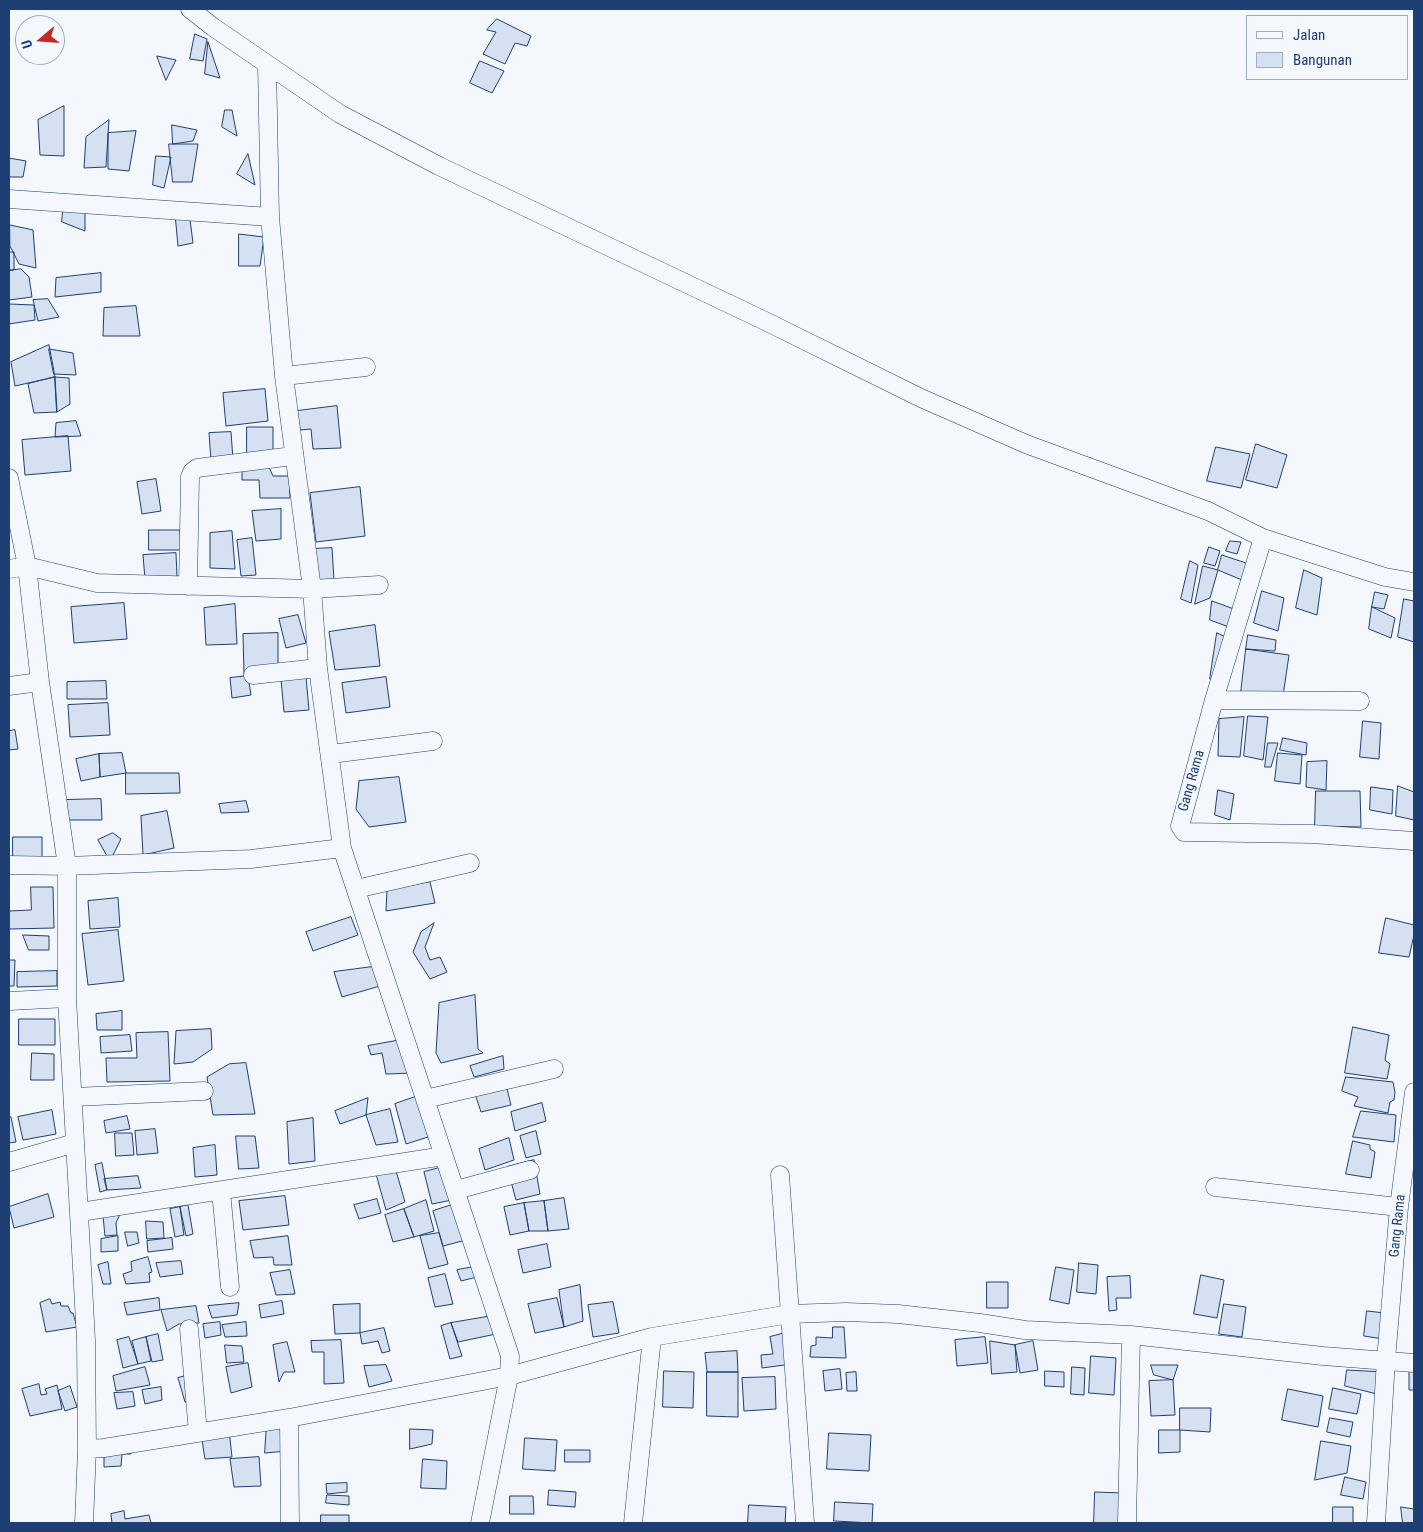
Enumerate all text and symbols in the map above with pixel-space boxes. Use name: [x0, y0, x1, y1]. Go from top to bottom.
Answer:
north arrow: [15, 15, 65, 65]
legend: [1246, 15, 1408, 80]
text: Jalan: [1293, 26, 1325, 44]
text: U: [18, 38, 36, 51]
text: Bangunan: [1293, 51, 1352, 69]
street label: Gang Rama: [1175, 748, 1209, 814]
street label: Gang Rama: [1386, 1194, 1410, 1258]

